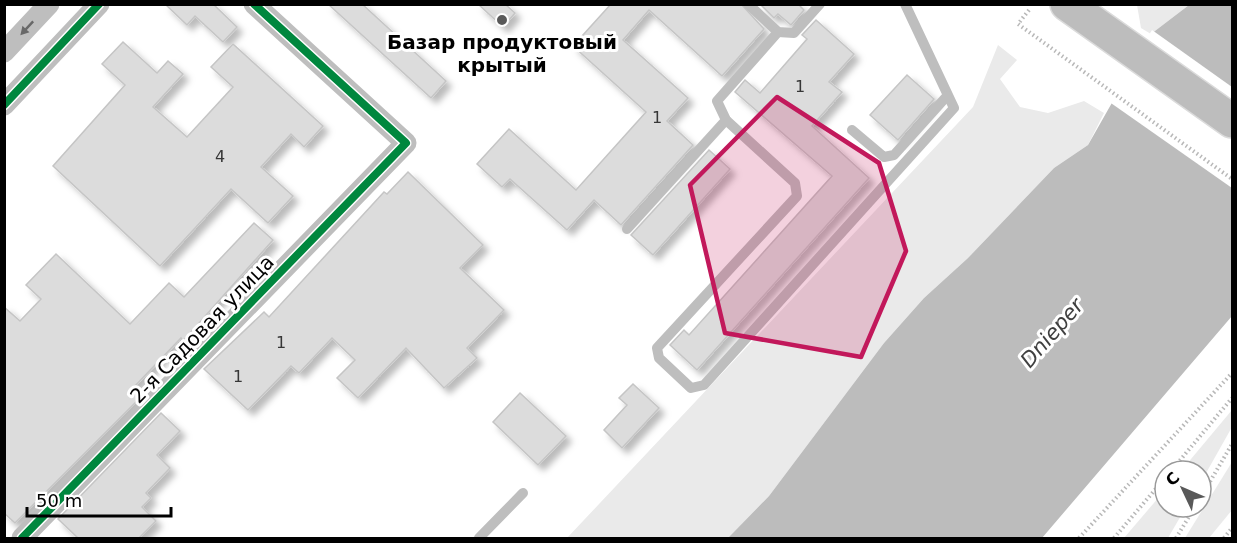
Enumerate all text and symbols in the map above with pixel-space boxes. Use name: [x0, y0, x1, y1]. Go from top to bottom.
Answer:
marker: Базар продуктовый крытый: [495, 13, 509, 27]
one-way arrow: [20, 21, 34, 36]
place label: Базар продуктовый крытый: [387, 30, 617, 77]
house number: 1: [795, 77, 805, 96]
house number: 1: [652, 108, 662, 127]
house number: 4: [215, 147, 225, 166]
street label: 2-я Садовая улица: [125, 250, 279, 408]
water label: Dnieper: [1016, 293, 1089, 372]
house number: 1: [276, 333, 286, 352]
house number: 1: [233, 367, 243, 386]
north arrow: [1153, 459, 1213, 519]
text: С: [1162, 468, 1183, 490]
scale bar: [27, 480, 171, 518]
text: 50 m: [36, 490, 82, 511]

